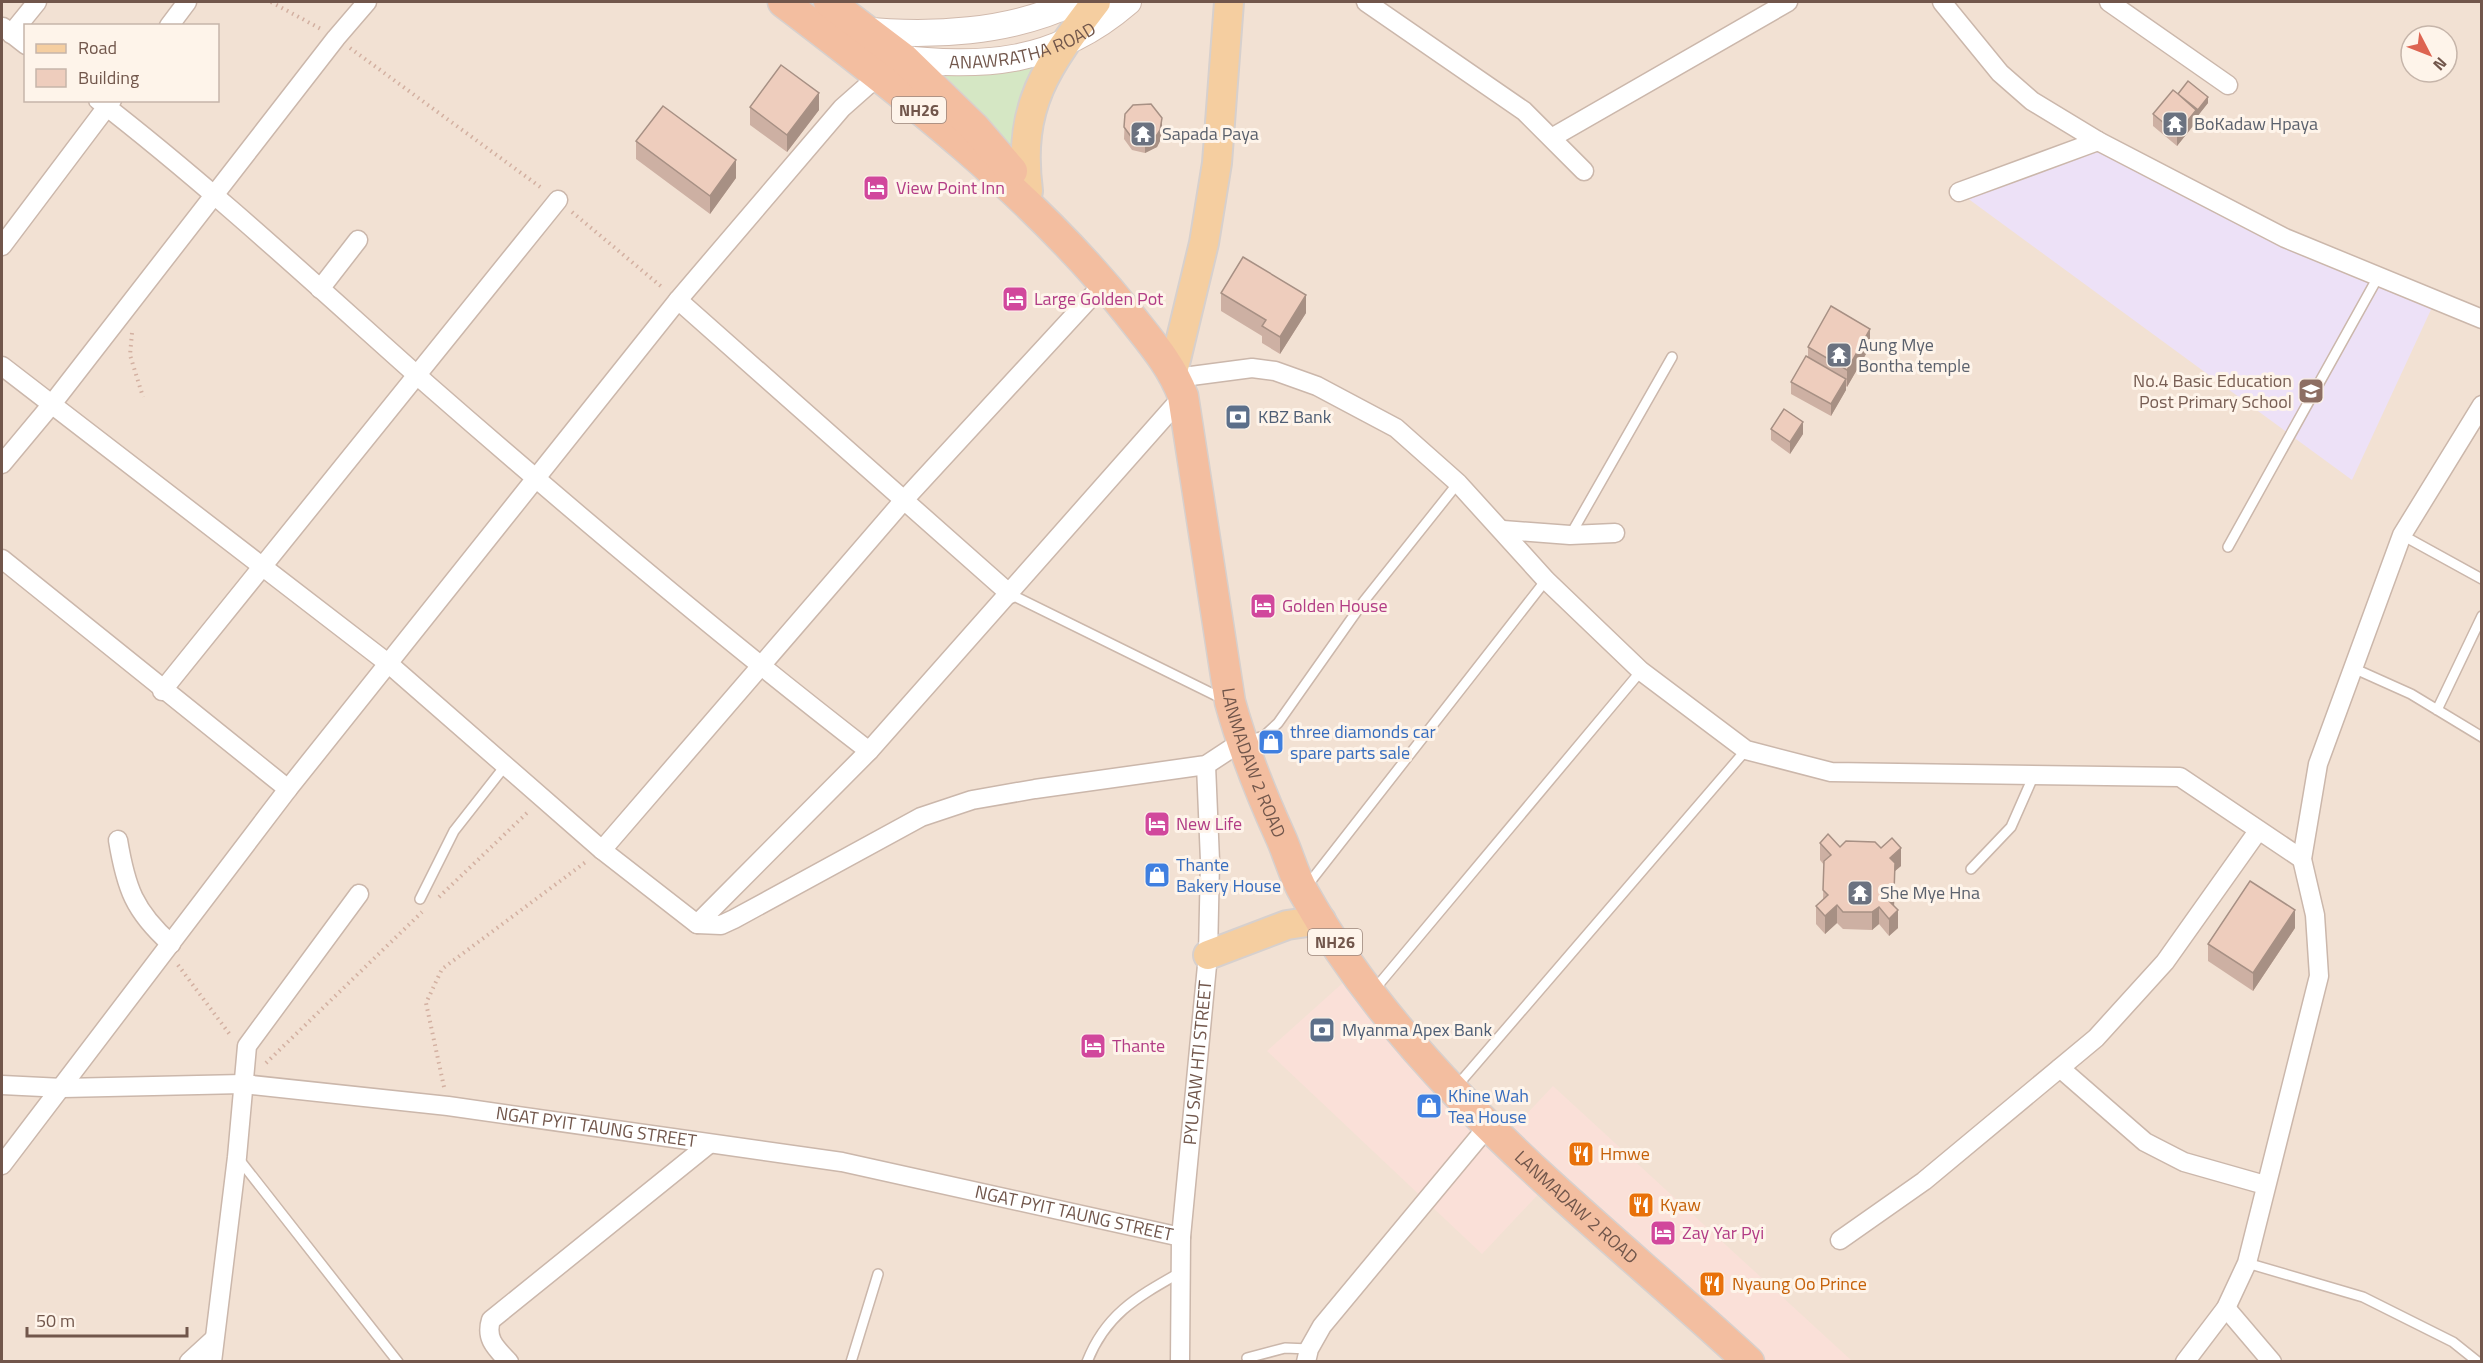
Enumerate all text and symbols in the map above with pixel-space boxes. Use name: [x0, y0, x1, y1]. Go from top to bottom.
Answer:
street label: ANAWRATHA ROAD: [949, 15, 1101, 75]
legend: [24, 24, 219, 102]
north arrow: [2399, 24, 2459, 84]
text: Road: [78, 34, 117, 61]
text: N: [2428, 52, 2453, 76]
text: Building: [78, 64, 139, 91]
road number: NH26: [892, 97, 946, 123]
temple icon: BoKadaw Hpaya: [2160, 109, 2190, 139]
place label: BoKadaw Hpaya: [2194, 110, 2318, 137]
temple icon: Sapada Paya: [1128, 119, 1158, 149]
place label: Sapada Paya: [1162, 120, 1259, 147]
hotel icon: View Point Inn: [861, 173, 891, 203]
place label: View Point Inn: [896, 174, 1005, 201]
hotel icon: Large Golden Pot: [1000, 284, 1030, 314]
place label: Large Golden Pot: [1034, 285, 1164, 312]
place label: Aung Mye Bontha temple: [1858, 331, 1970, 379]
temple icon: Aung Mye Bontha temple: [1824, 340, 1854, 370]
place label: No.4 Basic Education Post Primary School: [2133, 367, 2292, 415]
school or university icon: No.4 Basic Education Post Primary School: [2296, 376, 2326, 406]
bank icon: KBZ Bank: [1223, 402, 1253, 432]
place label: KBZ Bank: [1258, 403, 1332, 430]
hotel icon: Golden House: [1248, 591, 1278, 621]
place label: Golden House: [1282, 592, 1388, 619]
street label: LANMADAW 2 ROAD: [1215, 686, 1293, 842]
place label: three diamonds car spare parts sale: [1290, 718, 1436, 766]
shop icon: three diamonds car spare parts sale: [1256, 727, 1286, 757]
hotel icon: New Life: [1142, 809, 1172, 839]
place label: New Life: [1176, 810, 1242, 837]
place label: Thante Bakery House: [1176, 851, 1281, 899]
shop icon: Thante Bakery House: [1142, 860, 1172, 890]
temple icon: She Mye Hna: [1845, 878, 1875, 908]
place label: She Mye Hna: [1880, 879, 1980, 906]
road number: NH26: [1308, 929, 1362, 955]
street label: PYU SAW HTI STREET: [1176, 979, 1219, 1146]
bank icon: Myanma Apex Bank: [1307, 1015, 1337, 1045]
place label: Myanma Apex Bank: [1342, 1016, 1492, 1043]
hotel icon: Thante: [1078, 1031, 1108, 1061]
place label: Thante: [1112, 1032, 1165, 1059]
place label: Khine Wah Tea House: [1448, 1082, 1529, 1130]
shop icon: Khine Wah Tea House: [1414, 1091, 1444, 1121]
street label: NGAT PYIT TAUNG STREET: [494, 1099, 699, 1154]
restaurant icon: Hmwe: [1566, 1139, 1596, 1169]
place label: Hmwe: [1600, 1140, 1650, 1167]
street label: LANMADAW 2 ROAD: [1509, 1144, 1644, 1270]
street label: NGAT PYIT TAUNG STREET: [973, 1178, 1176, 1248]
restaurant icon: Kyaw: [1626, 1190, 1656, 1220]
place label: Kyaw: [1660, 1191, 1701, 1218]
hotel icon: Zay Yar Pyi: [1648, 1218, 1678, 1248]
place label: Zay Yar Pyi: [1682, 1219, 1764, 1246]
restaurant icon: Nyaung Oo Prince: [1697, 1269, 1727, 1299]
place label: Nyaung Oo Prince: [1732, 1270, 1867, 1297]
scale bar: [27, 1300, 188, 1338]
text: 50 m: [36, 1307, 75, 1334]

